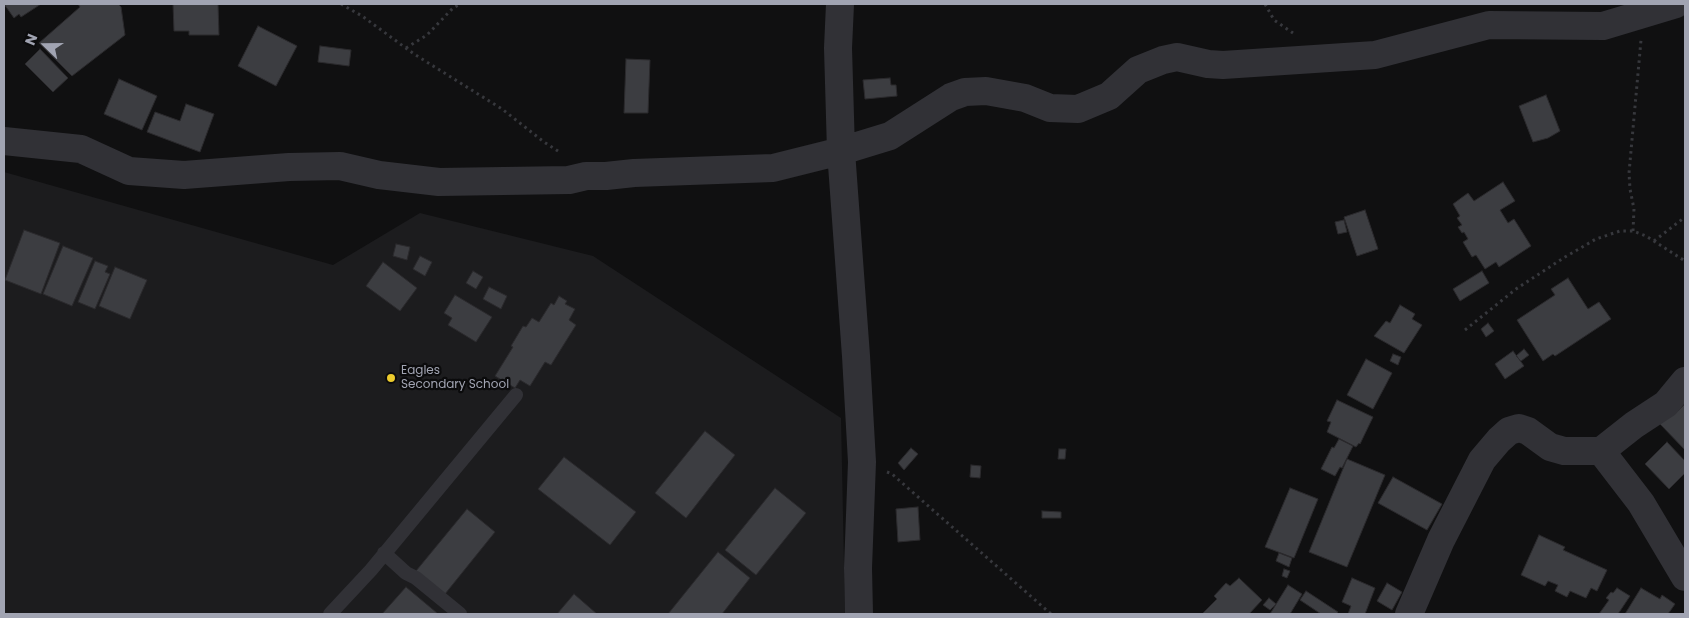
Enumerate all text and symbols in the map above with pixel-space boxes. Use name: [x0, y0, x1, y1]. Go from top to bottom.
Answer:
north arrow: [20, 20, 70, 70]
text: N: [20, 31, 42, 48]
place label: Eagles Secondary School: [401, 364, 509, 392]
marker: Eagles Secondary School: [385, 372, 397, 384]

